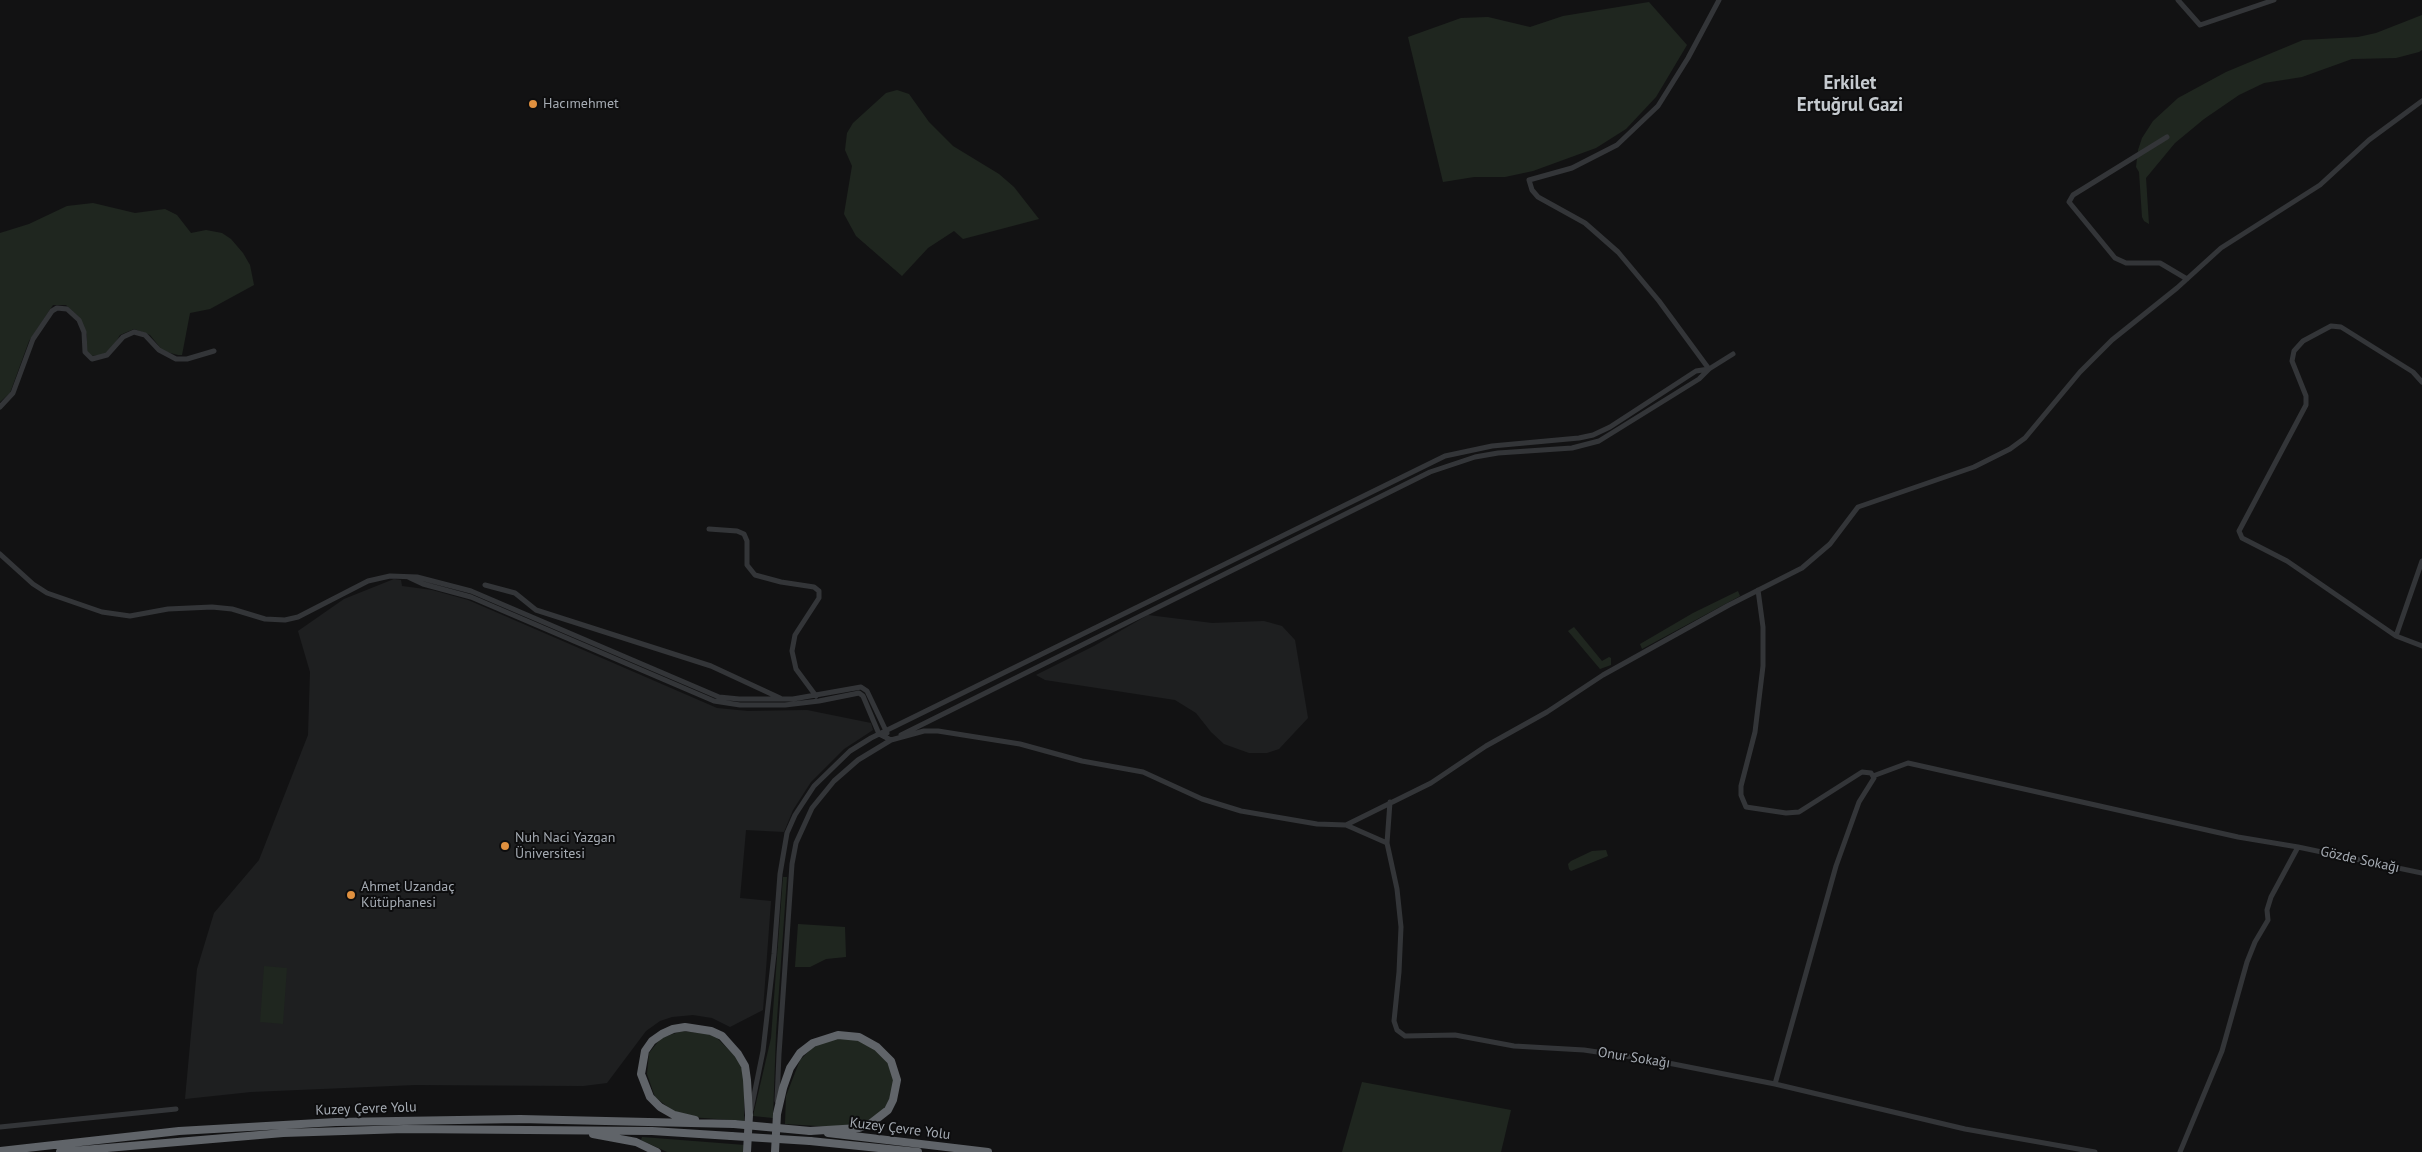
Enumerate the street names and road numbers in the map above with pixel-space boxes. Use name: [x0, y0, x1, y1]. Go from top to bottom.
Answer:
street label: Gözde Sokağı: [2319, 843, 2401, 877]
street label: Onur Sokağı: [1597, 1044, 1671, 1072]
street label: Kuzey Çevre Yolu: [315, 1099, 417, 1119]
street label: Kuzey Çevre Yolu: [849, 1114, 951, 1144]

